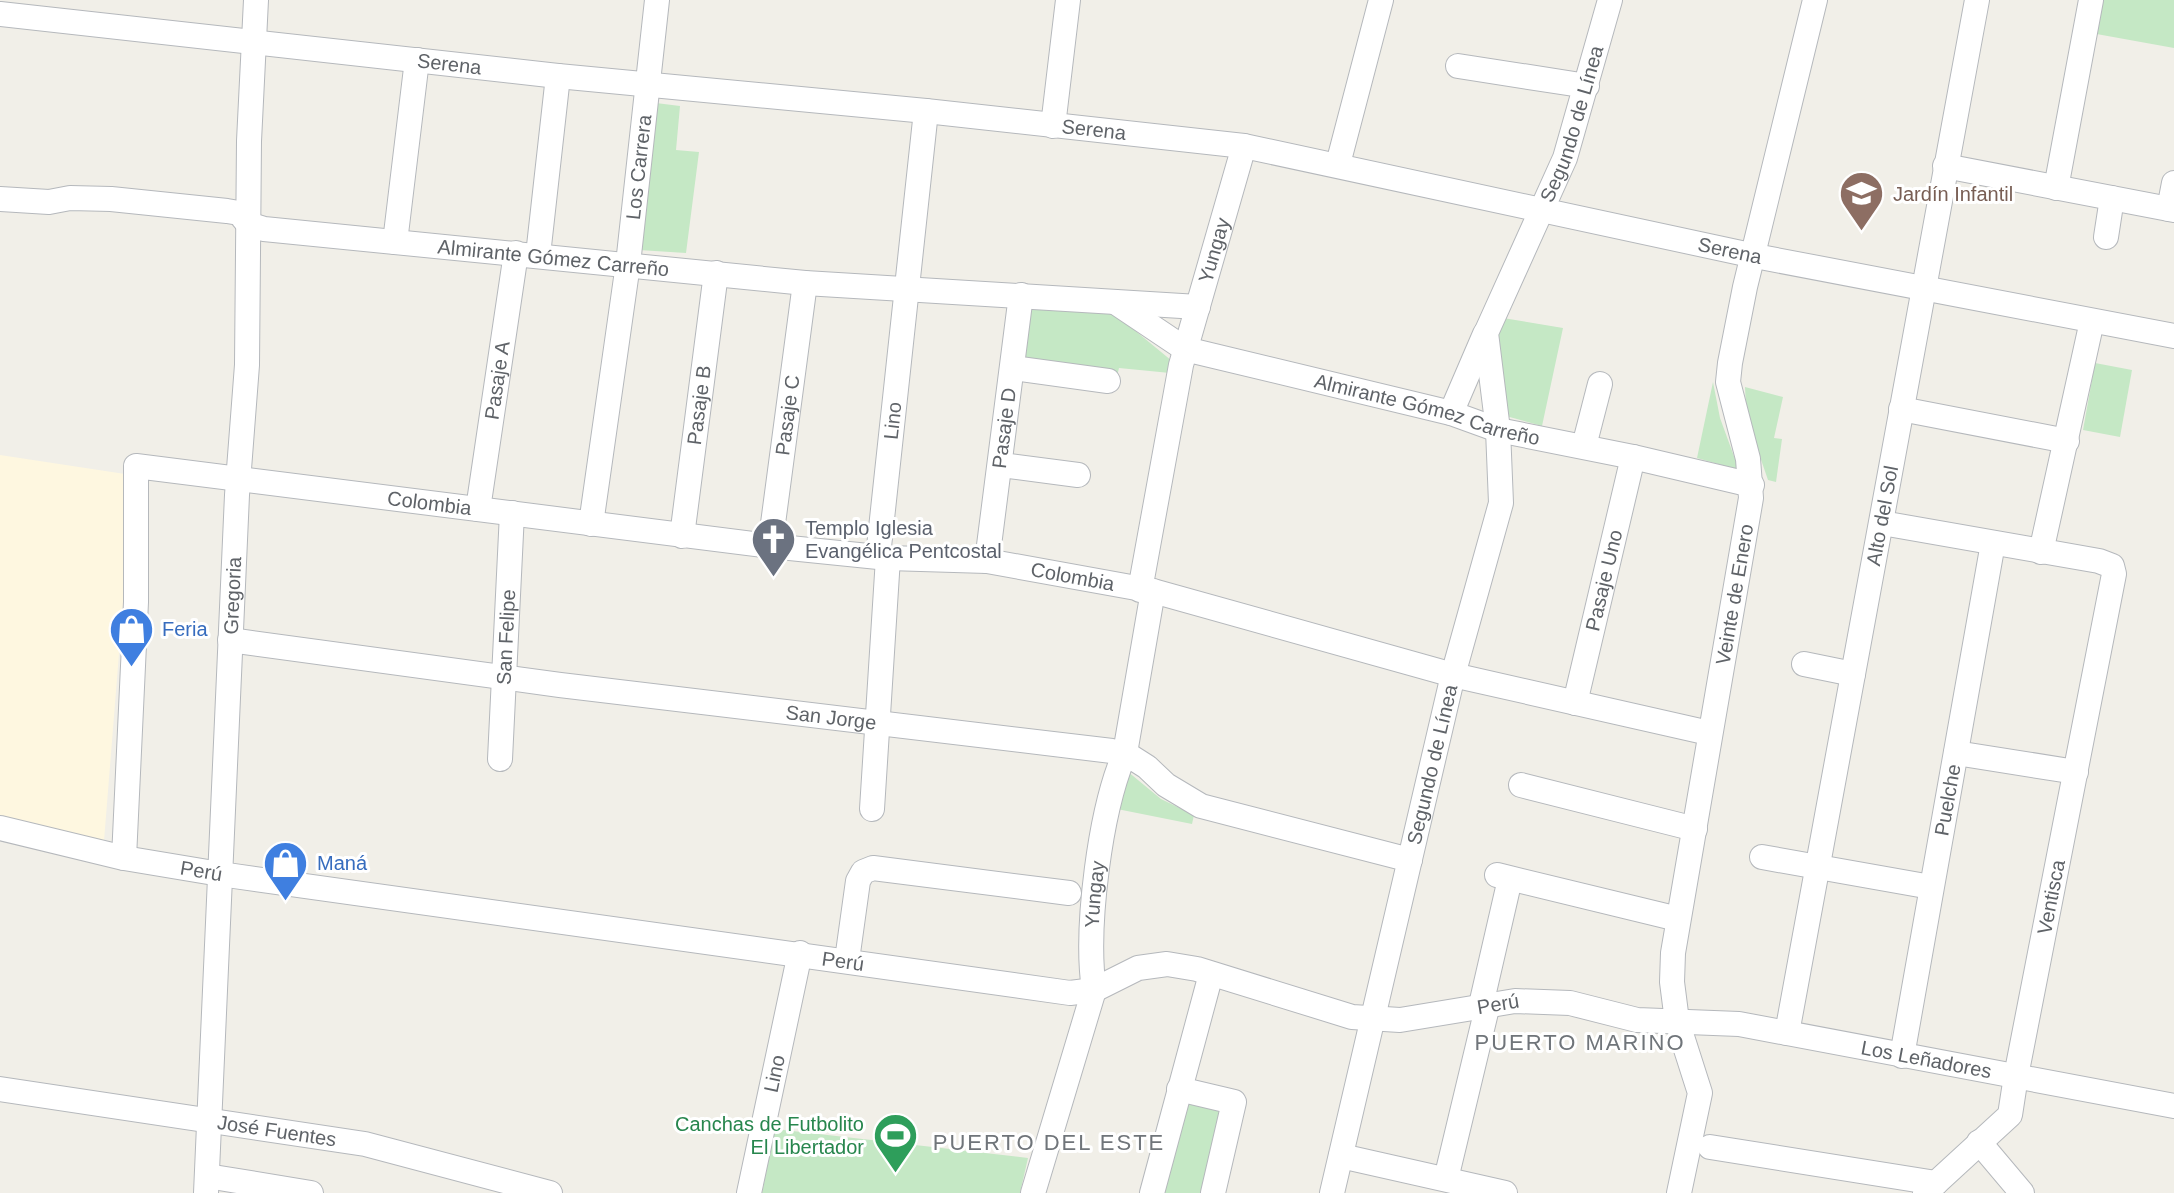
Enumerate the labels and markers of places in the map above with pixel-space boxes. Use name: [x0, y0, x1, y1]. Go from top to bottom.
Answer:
school or university icon: Jardín Infantil: [1838, 170, 1886, 233]
place label: Jardín Infantil: [1893, 183, 2013, 205]
church icon: Templo Iglesia Evangélica Pentcostal: [750, 516, 798, 579]
place label: Templo Iglesia Evangélica Pentcostal: [805, 517, 1002, 562]
shop icon: Feria: [107, 605, 155, 668]
place label: Feria: [162, 618, 208, 640]
shop icon: Maná: [262, 839, 310, 902]
place label: Maná: [317, 852, 368, 874]
sports icon: Canchas de Futbolito El Libertador: [871, 1112, 919, 1175]
place label: Canchas de Futbolito El Libertador: [675, 1113, 864, 1158]

